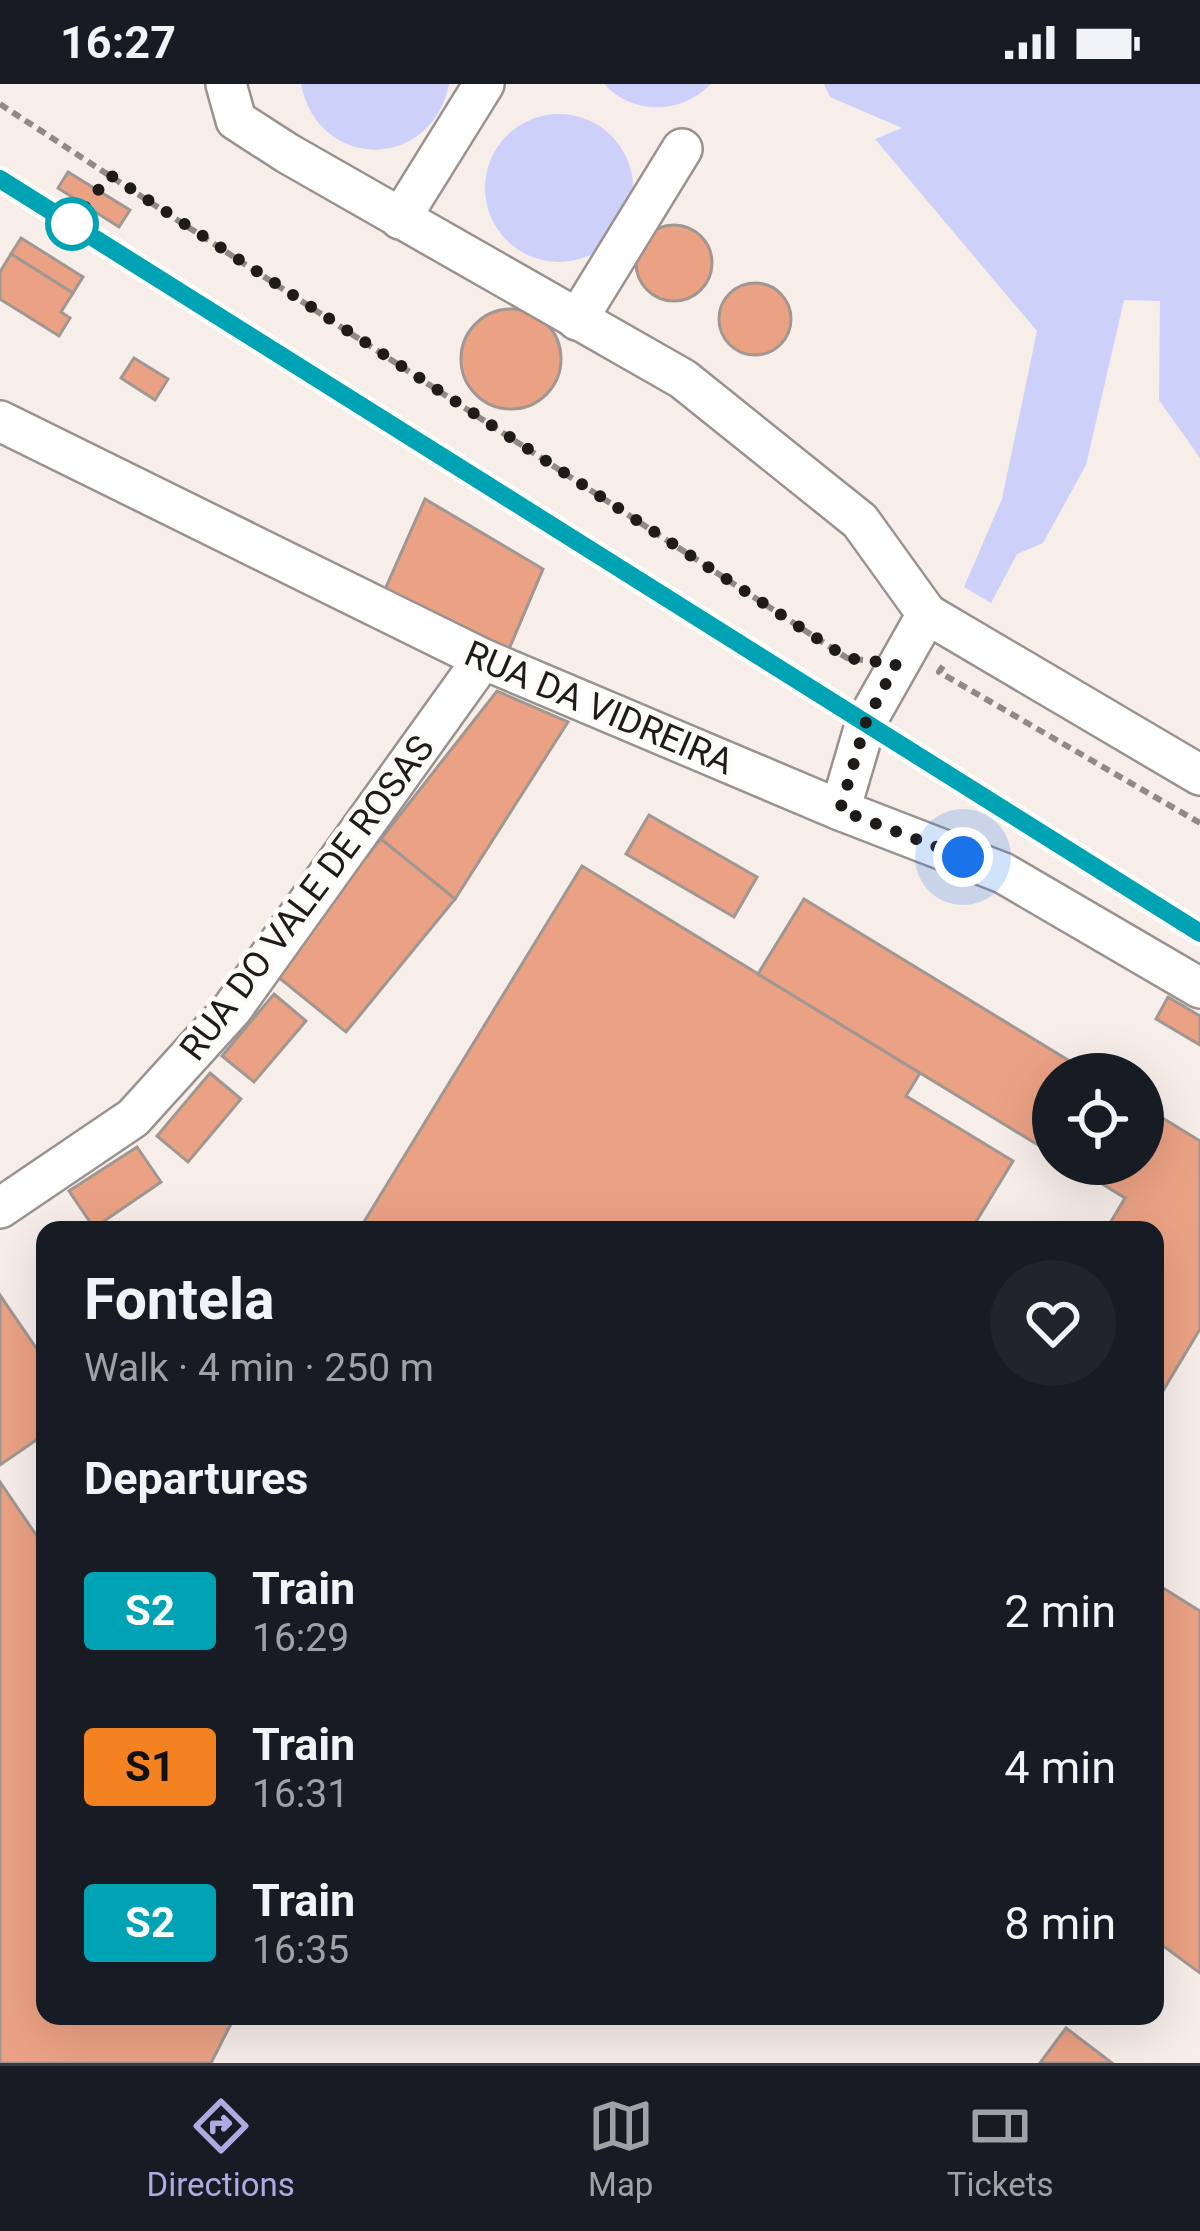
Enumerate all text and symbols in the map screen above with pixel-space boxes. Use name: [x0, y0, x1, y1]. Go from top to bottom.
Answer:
text: 16:27: [60, 16, 176, 69]
unlabelled marker: [47, 199, 97, 249]
street label: RUA DA VIDREIRA: [458, 632, 740, 784]
street label: RUA DO VALE DE ROSAS: [171, 728, 443, 1068]
your location: [933, 827, 993, 887]
map controls: [1032, 1053, 1164, 1185]
button: locate: [1032, 1053, 1164, 1185]
button: heart: [990, 1260, 1116, 1386]
text: Fontela: [84, 1266, 274, 1333]
text: Walk · 4 min · 250 m: [84, 1345, 434, 1391]
text: Departures: [84, 1452, 308, 1505]
text: Train: [252, 1562, 355, 1615]
text: 2 min: [1004, 1585, 1116, 1638]
text: S2: [125, 1586, 175, 1635]
text: 16:29: [252, 1615, 349, 1661]
text: Train: [252, 1718, 355, 1771]
text: 4 min: [1004, 1741, 1116, 1794]
text: S1: [125, 1742, 175, 1791]
text: 16:31: [252, 1771, 349, 1817]
text: Train: [252, 1874, 355, 1927]
text: 8 min: [1004, 1897, 1116, 1950]
text: S2: [125, 1898, 175, 1947]
text: 16:35: [252, 1927, 349, 1973]
tab: Directions: [147, 2093, 295, 2204]
tab: Map: [588, 2093, 654, 2204]
tab: Tickets: [947, 2093, 1053, 2204]

